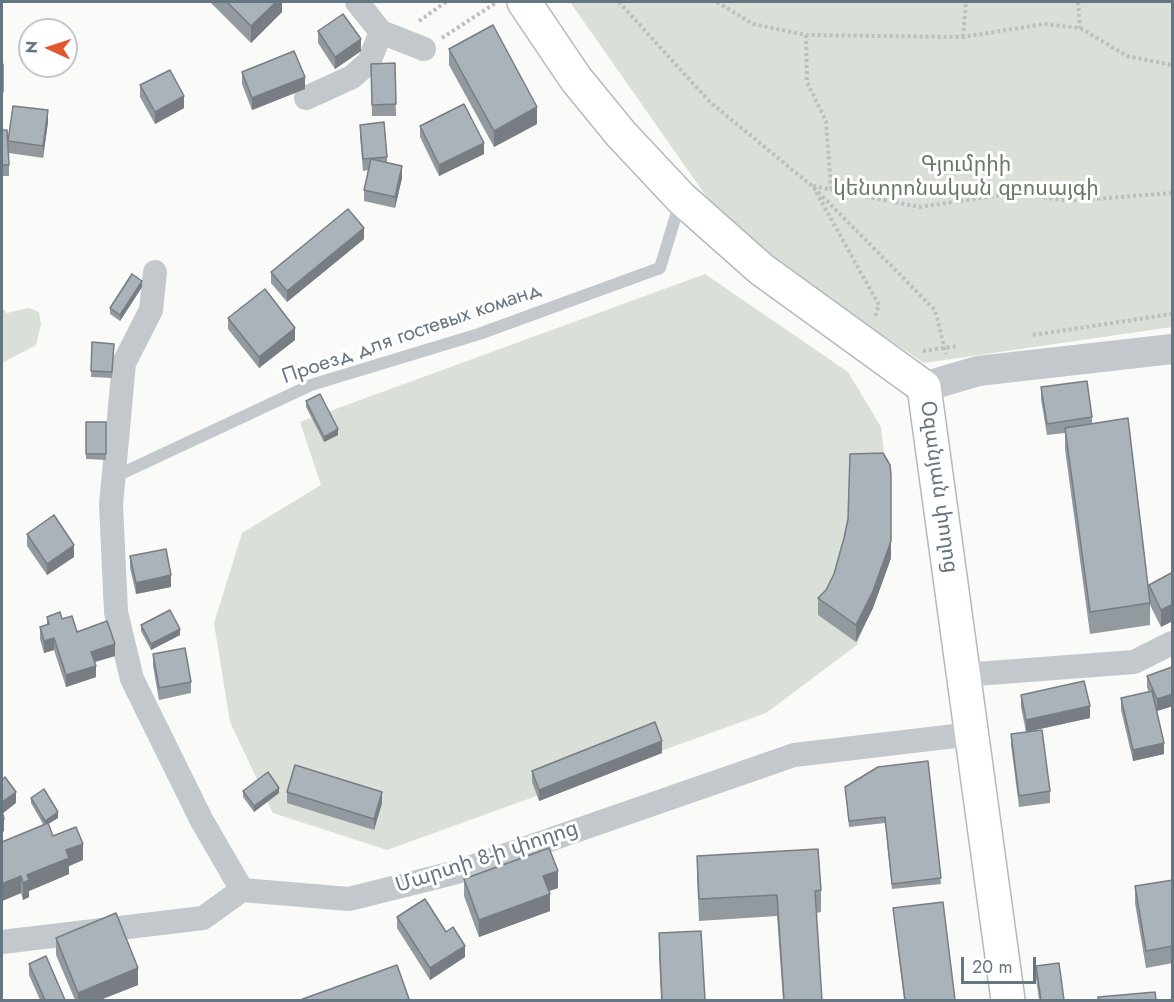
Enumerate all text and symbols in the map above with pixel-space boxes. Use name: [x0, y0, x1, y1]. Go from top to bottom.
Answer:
north arrow: [18, 18, 78, 78]
text: N: [20, 40, 43, 54]
park label: Գյումրիի կենտրոնական զբոսայգի: [833, 153, 1099, 203]
street label: Проезд для гостевых команд: [279, 278, 545, 390]
street label: Օզանյան փողոց: [913, 399, 963, 575]
street label: Մարտի 8-ի փողոց: [393, 817, 581, 899]
scale bar: [964, 945, 1039, 983]
text: 20 m: [972, 954, 1012, 980]

